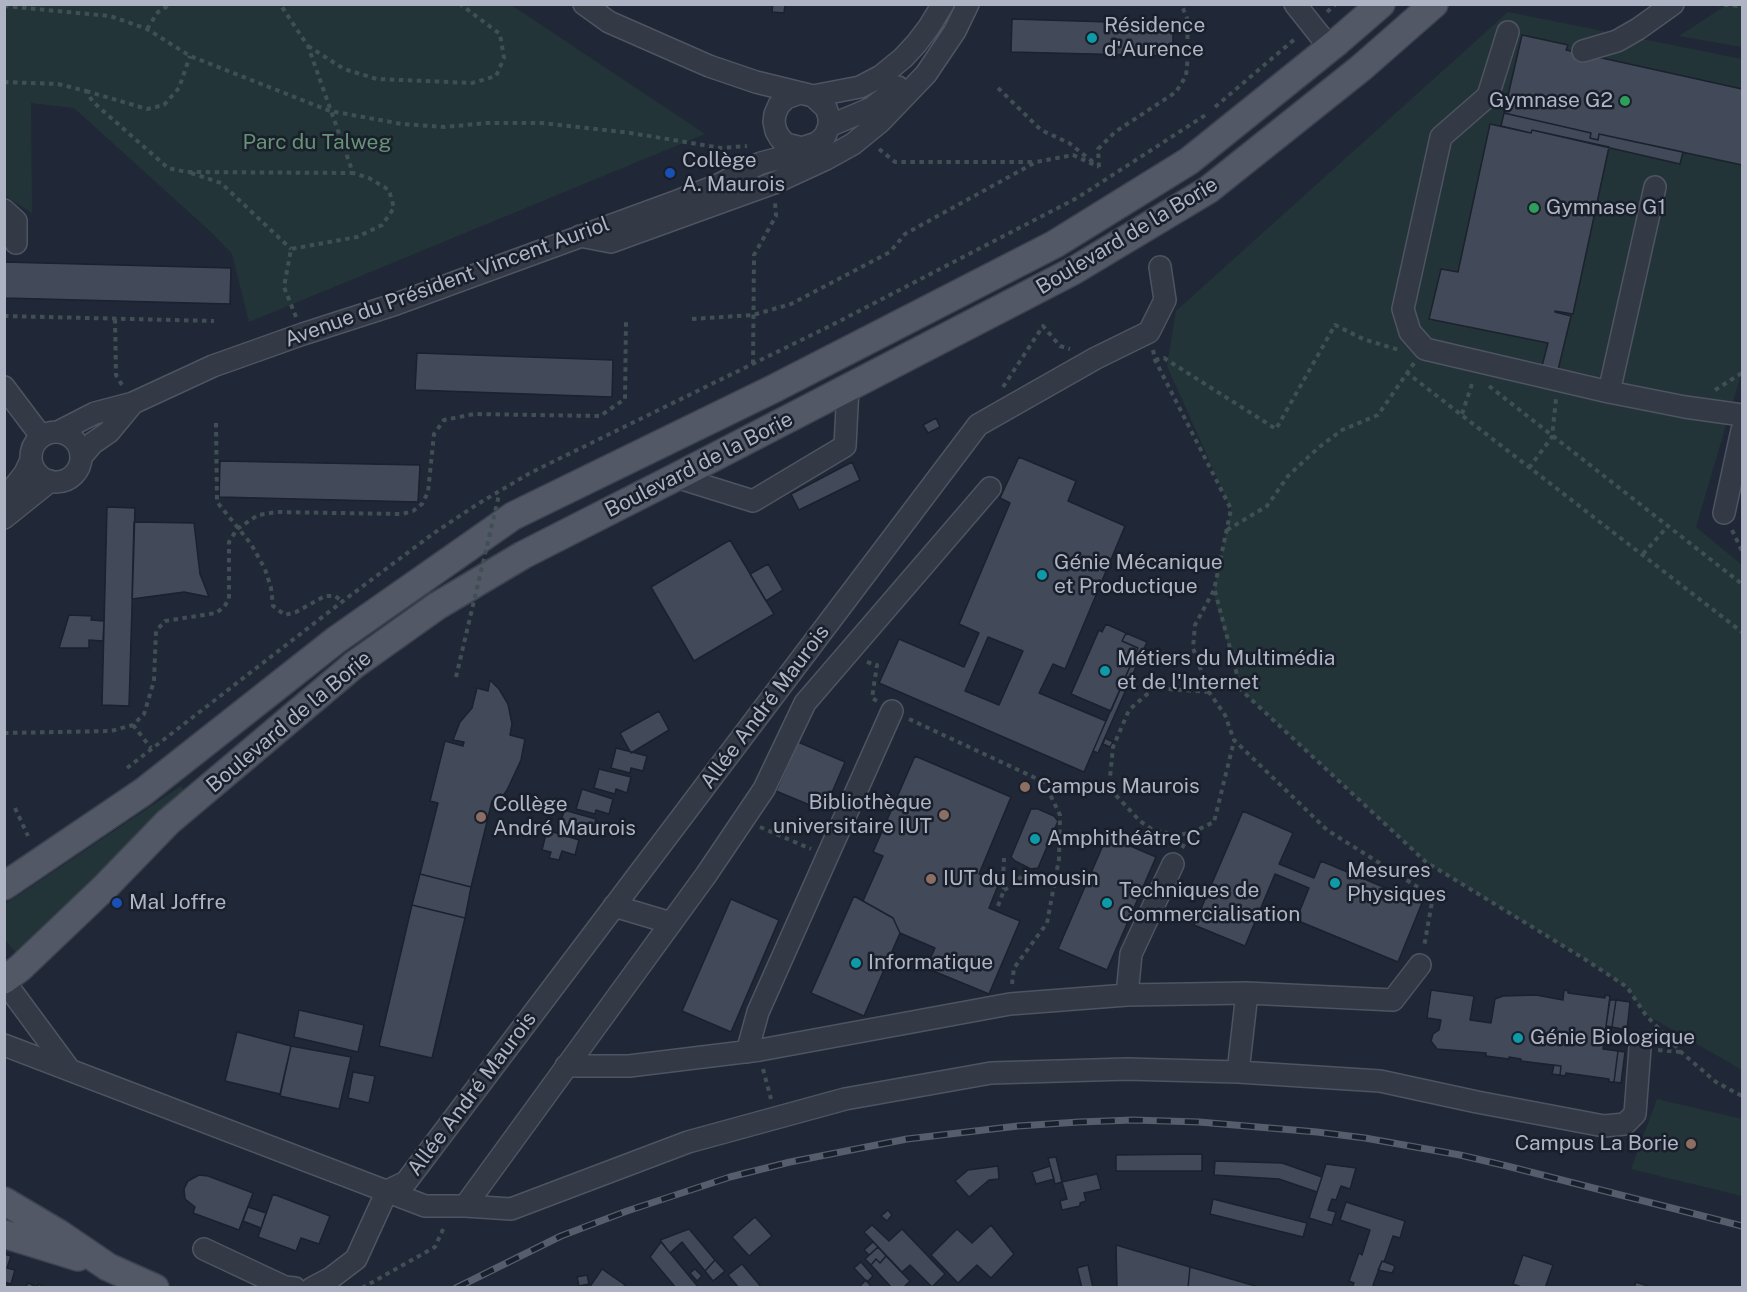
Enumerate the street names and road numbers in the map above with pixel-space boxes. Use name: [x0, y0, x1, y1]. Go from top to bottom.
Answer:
street label: Boulevard de la Borie: [1032, 172, 1222, 300]
street label: Avenue du Président Vincent Auriol: [281, 211, 613, 353]
street label: Boulevard de la Borie: [601, 407, 797, 523]
street label: Allée André Maurois: [695, 620, 835, 794]
street label: Boulevard de la Borie: [202, 646, 376, 798]
street label: Allée André Maurois: [402, 1007, 542, 1181]

